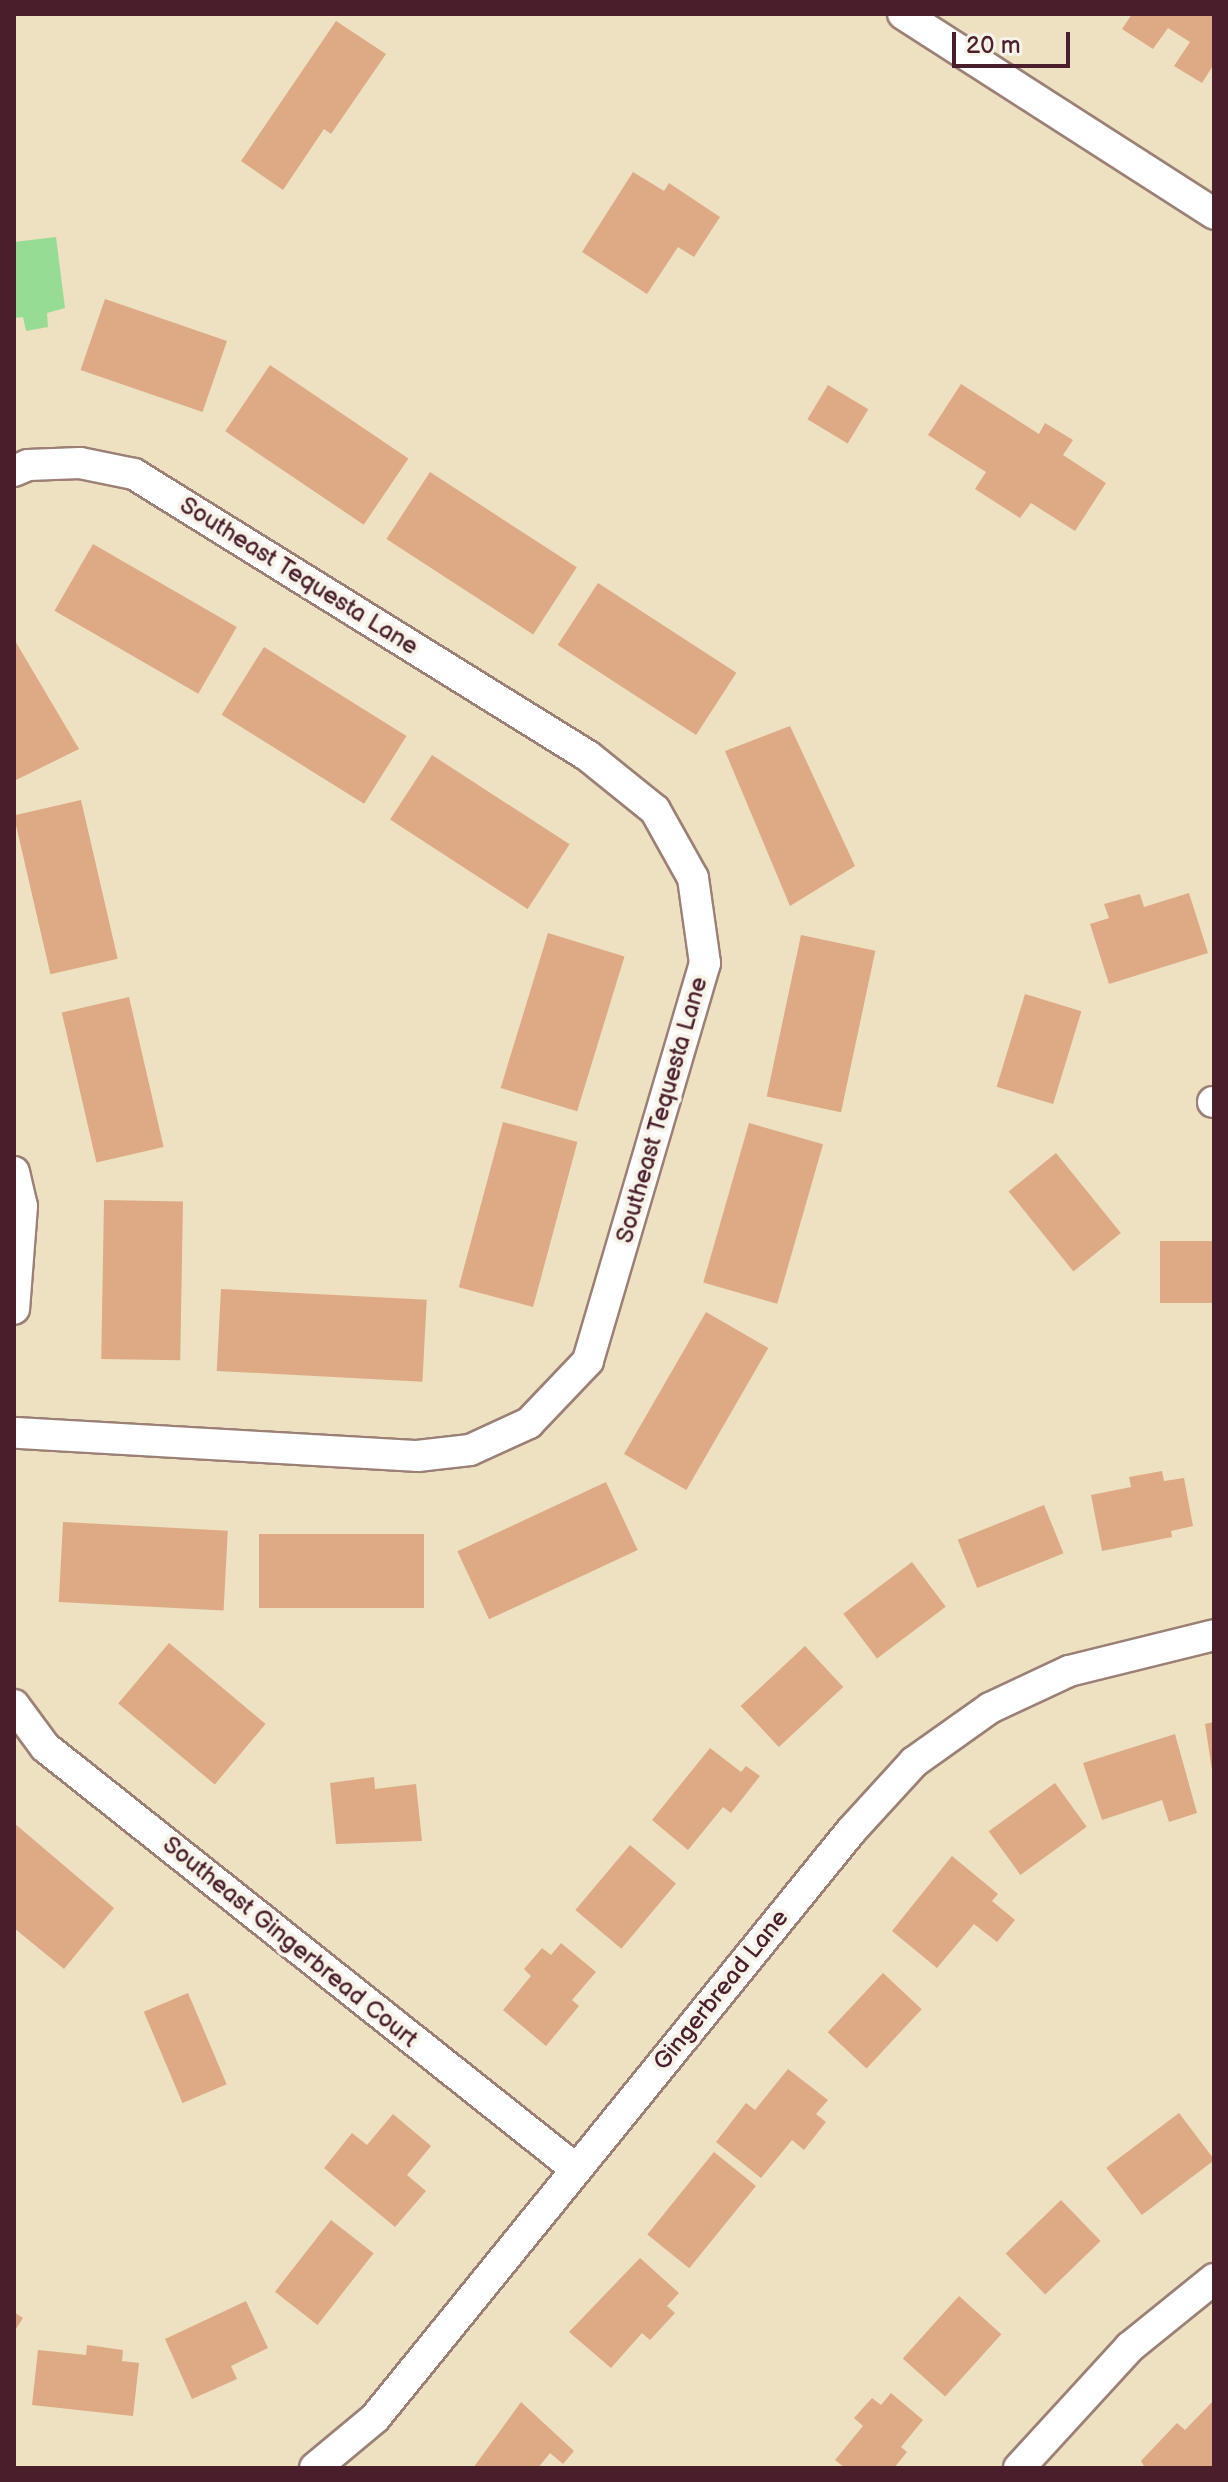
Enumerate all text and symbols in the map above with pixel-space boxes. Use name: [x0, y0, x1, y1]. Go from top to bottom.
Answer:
scale bar: [956, 16, 1074, 66]
text: 20 m: [966, 31, 1021, 60]
street label: Southeast Tequesta Lane: [174, 491, 424, 661]
street label: Southeast Tequesta Lane: [610, 973, 714, 1247]
street label: Southeast Gingerbread Court: [157, 1830, 423, 2054]
street label: Gingerbread Lane: [647, 1904, 795, 2076]

